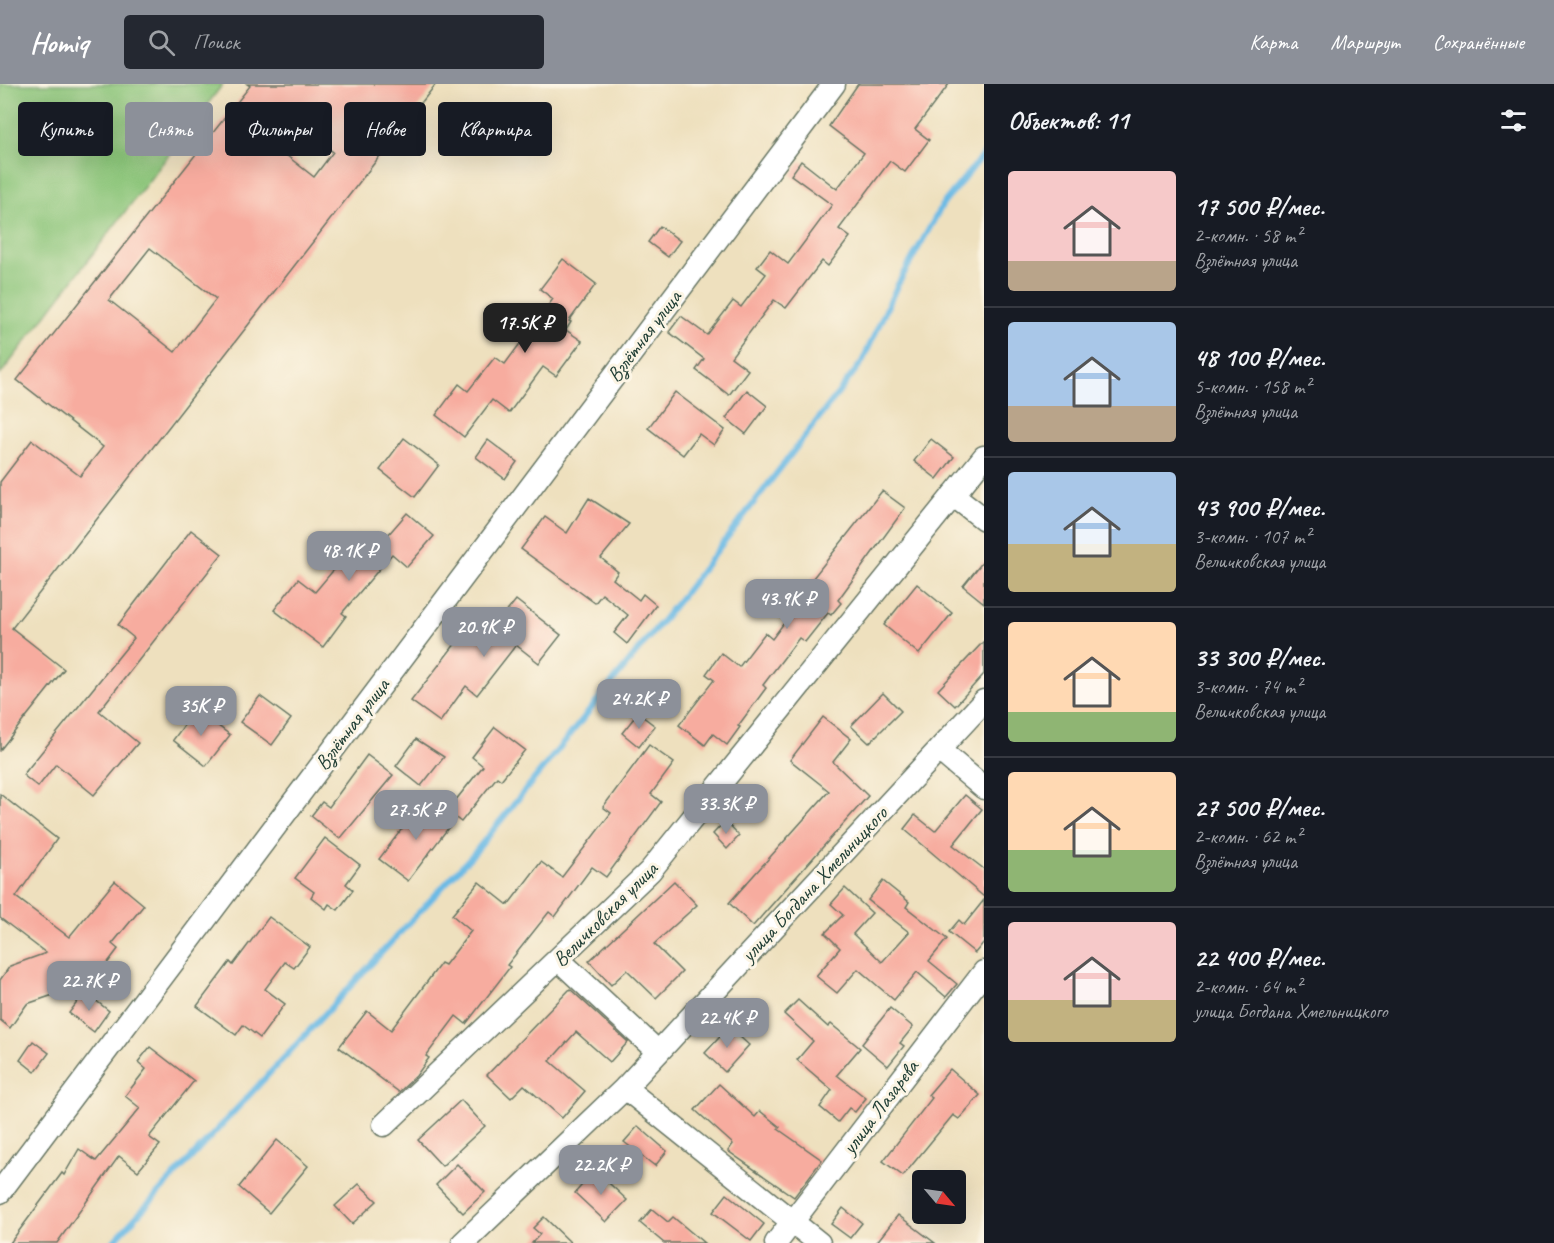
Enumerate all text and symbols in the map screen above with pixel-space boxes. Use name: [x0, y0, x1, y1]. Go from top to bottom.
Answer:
search box: [124, 15, 544, 69]
text: Homiq: [30, 25, 88, 60]
icon: search: [145, 26, 178, 59]
text: Поиск: [193, 28, 240, 56]
text: Карта: [1249, 29, 1298, 55]
text: Маршрут: [1331, 29, 1400, 55]
text: Сохранённые: [1433, 29, 1524, 55]
chip: Купить: [18, 102, 113, 156]
chip: Снять: [125, 102, 213, 156]
chip: Фильтры: [225, 102, 332, 156]
chip: Новое: [344, 102, 426, 156]
chip: Квартира: [438, 102, 552, 156]
text: Объектов: 11: [1008, 104, 1128, 137]
icon: filters: [1497, 104, 1530, 137]
text: 17 500 ₽/мес.: [1194, 190, 1324, 223]
icon: home: [1056, 195, 1128, 267]
text: 2-комн. · 58 m²: [1194, 223, 1302, 248]
text: Взлётная улица: [1194, 248, 1297, 273]
street label: Взлётная улица: [601, 284, 689, 388]
pin: 17.5K ₽: [470, 303, 580, 354]
text: 17.5K ₽: [497, 310, 553, 335]
text: 48 100 ₽/мес.: [1194, 341, 1325, 374]
icon: home: [1056, 346, 1128, 418]
text: 5-комн. · 158 m²: [1194, 374, 1311, 399]
text: Взлётная улица: [1194, 399, 1297, 424]
text: 43 900 ₽/мес.: [1194, 491, 1325, 524]
icon: home: [1056, 496, 1128, 568]
text: 3-комн. · 107 m²: [1194, 524, 1311, 549]
pin: 48.1K ₽: [294, 531, 404, 582]
text: 48.1K ₽: [321, 538, 377, 563]
text: Величковская улица: [1194, 549, 1325, 574]
pin: 43.9K ₽: [732, 579, 842, 630]
text: 43.9K ₽: [759, 586, 815, 611]
pin: 20.9K ₽: [429, 607, 539, 658]
text: 20.9K ₽: [456, 614, 512, 639]
text: 33 300 ₽/мес.: [1194, 641, 1325, 674]
icon: home: [1056, 646, 1128, 718]
street label: Взлётная улица: [309, 672, 397, 776]
text: 3-комн. · 74 m²: [1194, 674, 1302, 699]
pin: 24.2K ₽: [584, 679, 694, 730]
pin: 35K ₽: [159, 686, 243, 737]
text: 24.2K ₽: [611, 686, 667, 711]
text: 35K ₽: [179, 693, 223, 718]
text: Величковская улица: [1194, 699, 1325, 724]
pin: 33.3K ₽: [671, 784, 781, 835]
pin: 27.5K ₽: [361, 790, 471, 841]
text: 33.3K ₽: [698, 791, 754, 816]
text: 27 500 ₽/мес.: [1194, 791, 1324, 824]
icon: home: [1056, 796, 1128, 868]
text: 27.5K ₽: [388, 797, 444, 822]
street label: улица Богдана Хмельницкого: [734, 800, 894, 969]
text: 2-комн. · 62 m²: [1194, 824, 1302, 849]
text: Взлётная улица: [1194, 849, 1297, 874]
street label: Величковская улица: [547, 855, 664, 972]
text: 22 400 ₽/мес.: [1194, 941, 1325, 974]
icon: home: [1056, 946, 1128, 1018]
pin: 22.7K ₽: [34, 961, 144, 1012]
text: 22.7K ₽: [61, 968, 117, 993]
text: 2-комн. · 64 m²: [1194, 974, 1302, 999]
pin: 22.4K ₽: [672, 998, 782, 1049]
text: улица Богдана Хмельницкого: [1194, 999, 1388, 1024]
text: 22.4K ₽: [699, 1005, 755, 1030]
street label: улица Лазарева: [835, 1053, 925, 1161]
pin: 22.2K ₽: [546, 1145, 656, 1196]
text: 22.2K ₽: [573, 1152, 629, 1177]
north arrow: [912, 1170, 966, 1224]
map controls: [912, 1170, 966, 1224]

